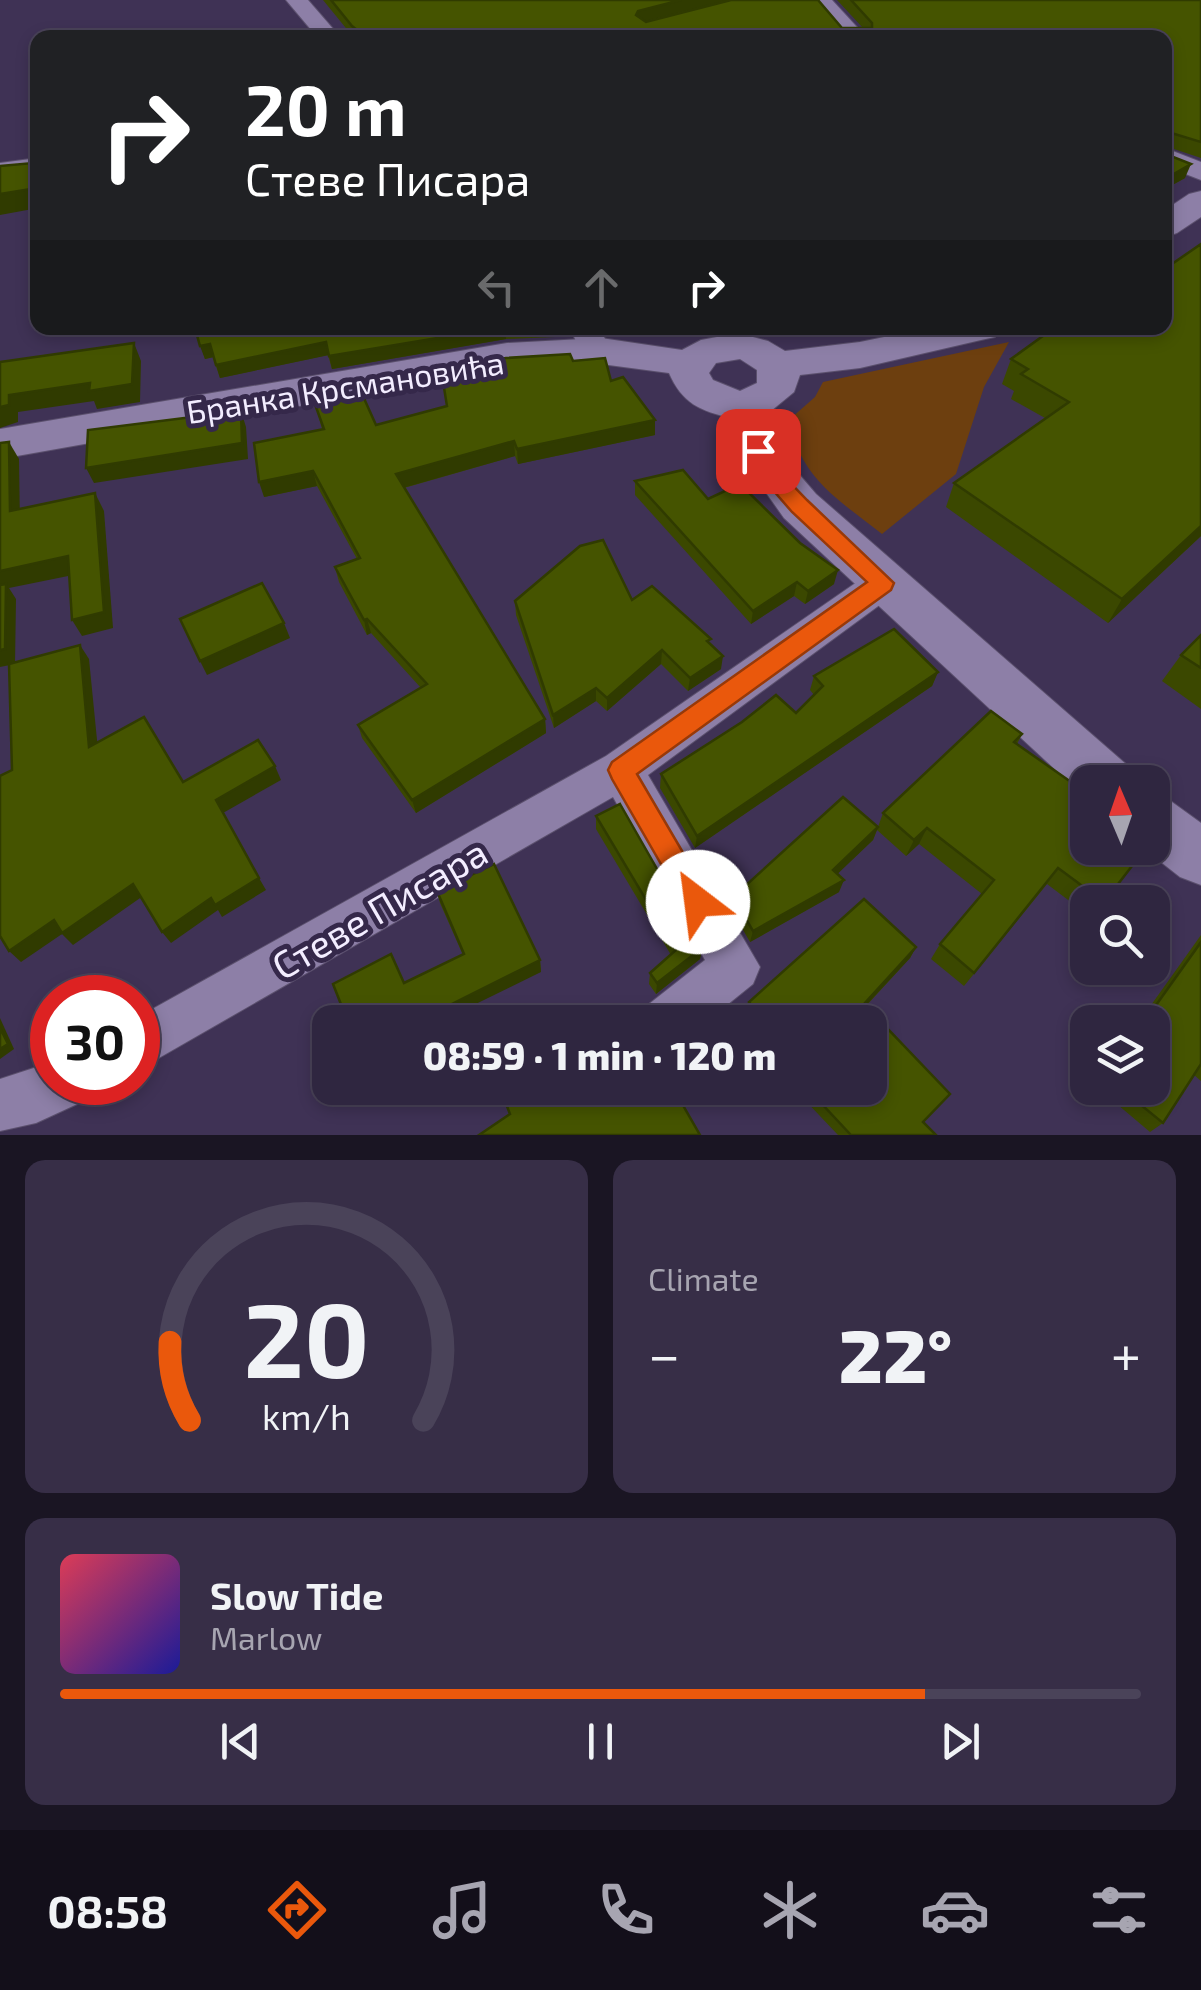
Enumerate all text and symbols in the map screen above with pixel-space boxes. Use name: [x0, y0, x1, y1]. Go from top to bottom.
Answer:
text: 20 m: [245, 66, 407, 150]
icon: right: [80, 70, 210, 200]
text: Стеве Писара: [245, 151, 530, 205]
icon: left: [469, 260, 524, 315]
icon: ahead: [574, 260, 629, 315]
icon: right: [679, 260, 734, 315]
street label: Бранка Крсмановића: [183, 342, 507, 430]
pin: [716, 409, 801, 494]
icon: arrive: [731, 424, 786, 479]
north arrow: [1070, 765, 1170, 865]
map controls: [1070, 765, 1170, 1105]
street label: Стеве Писара: [263, 828, 495, 988]
position arrow: [646, 850, 750, 954]
button: search: [1070, 885, 1170, 985]
speed limit sign: 30: [30, 975, 160, 1105]
button: layers: [1070, 1005, 1170, 1105]
text: 08:59 · 1 min · 120 m: [423, 1032, 776, 1078]
text: Climate: [648, 1259, 759, 1297]
text: 20: [243, 1274, 370, 1399]
text: 22°: [839, 1308, 952, 1398]
text: −: [648, 1320, 680, 1386]
text: +: [1111, 1320, 1141, 1386]
text: km/h: [262, 1394, 351, 1437]
text: Slow Tide: [210, 1572, 383, 1618]
text: Marlow: [210, 1618, 322, 1656]
icon: previous: [213, 1714, 268, 1769]
icon: pause: [573, 1714, 628, 1769]
icon: next: [933, 1714, 988, 1769]
icon: directions: [262, 1875, 332, 1945]
icon: music: [427, 1875, 497, 1945]
icon: phone: [591, 1875, 661, 1945]
icon: climate: [755, 1875, 825, 1945]
icon: car: [920, 1875, 990, 1945]
icon: filters: [1084, 1875, 1154, 1945]
text: 08:58: [47, 1883, 168, 1937]

